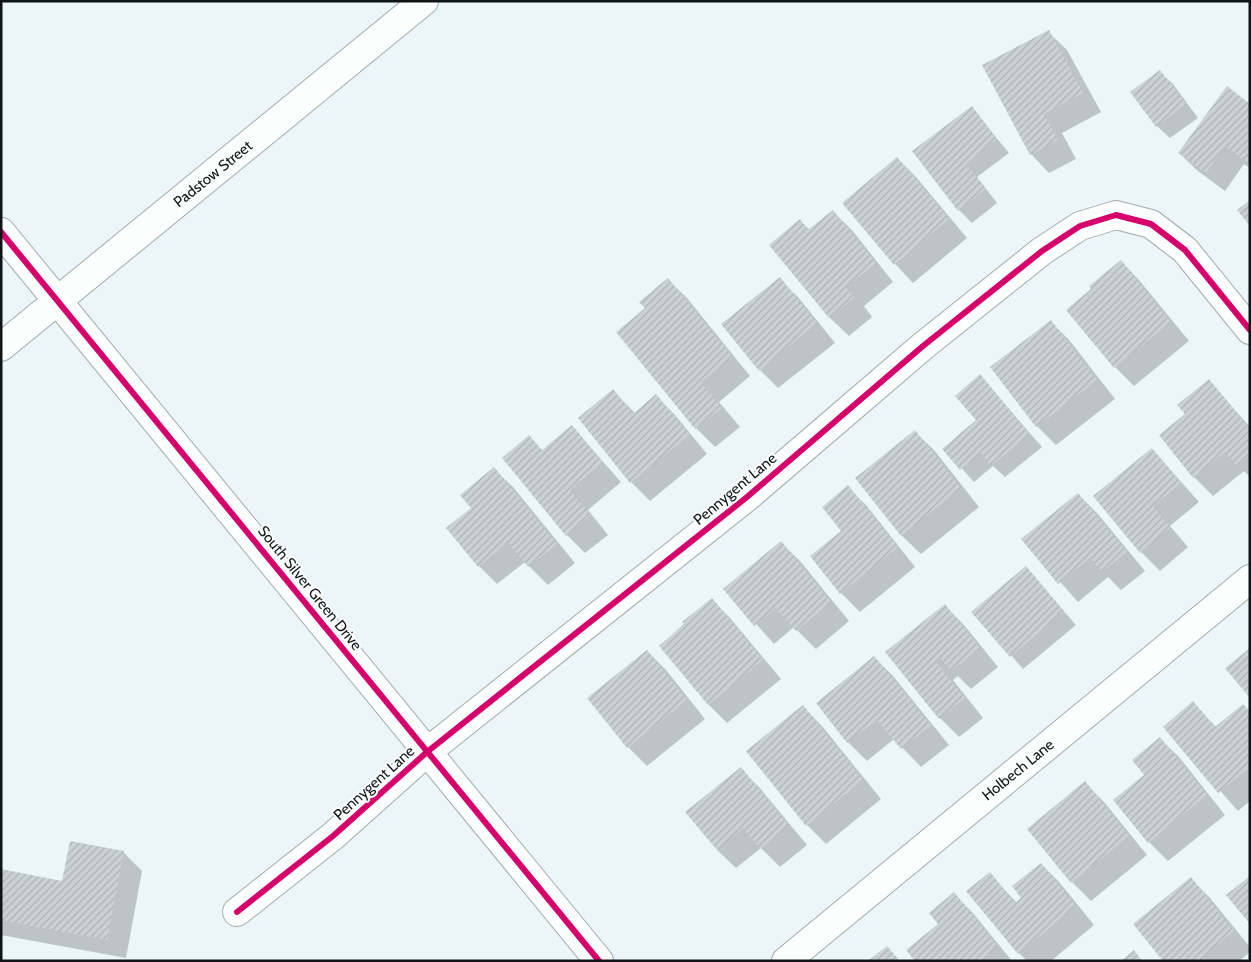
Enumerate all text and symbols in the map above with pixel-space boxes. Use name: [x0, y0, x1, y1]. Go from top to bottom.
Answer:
street label: Padstow Street: [170, 137, 256, 211]
street label: Pennygent Lane: [690, 449, 780, 529]
street label: South Silver Green Drive: [254, 522, 366, 654]
street label: Holbech Lane: [978, 735, 1058, 804]
street label: Pennygent Lane: [330, 742, 418, 824]

